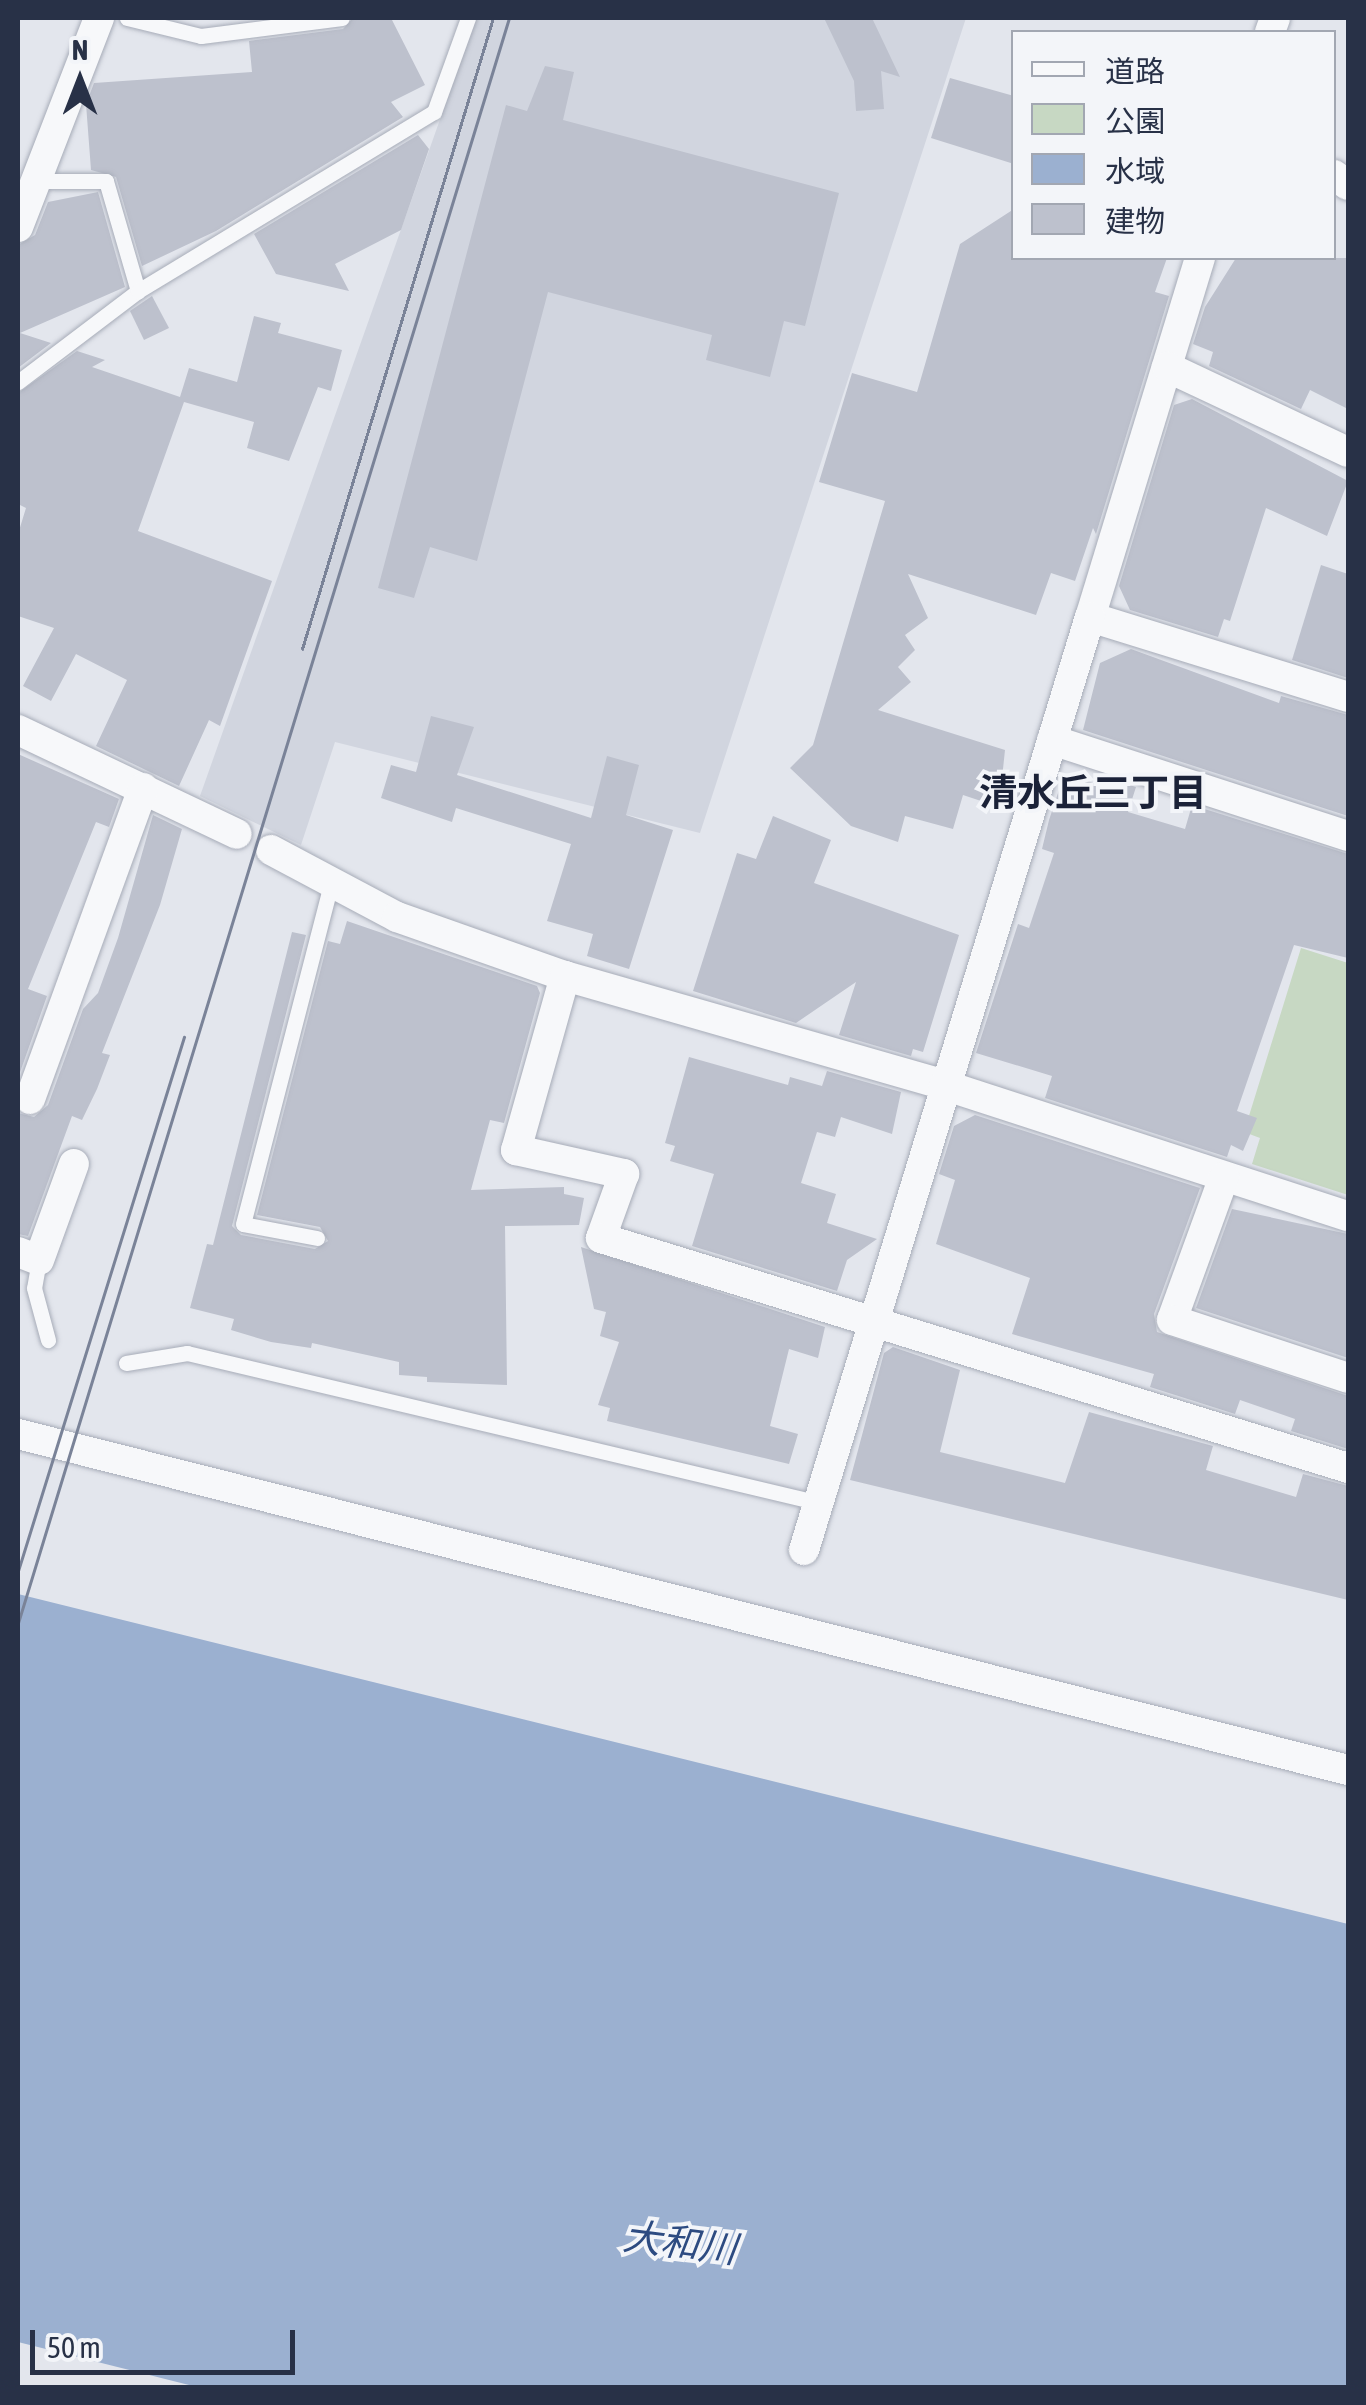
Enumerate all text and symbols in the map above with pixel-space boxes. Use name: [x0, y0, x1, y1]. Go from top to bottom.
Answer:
north arrow: [30, 30, 130, 130]
legend: [1011, 30, 1336, 260]
text: N: [72, 34, 88, 66]
text: 道路: [1105, 54, 1165, 88]
text: 公園: [1105, 104, 1165, 138]
text: 水域: [1105, 154, 1165, 188]
text: 建物: [1105, 204, 1165, 238]
district label: 清水丘三丁目: [979, 770, 1207, 816]
water label: 大和川: [621, 2213, 739, 2273]
scale bar: [35, 2310, 300, 2372]
text: 50 m: [47, 2330, 101, 2364]

